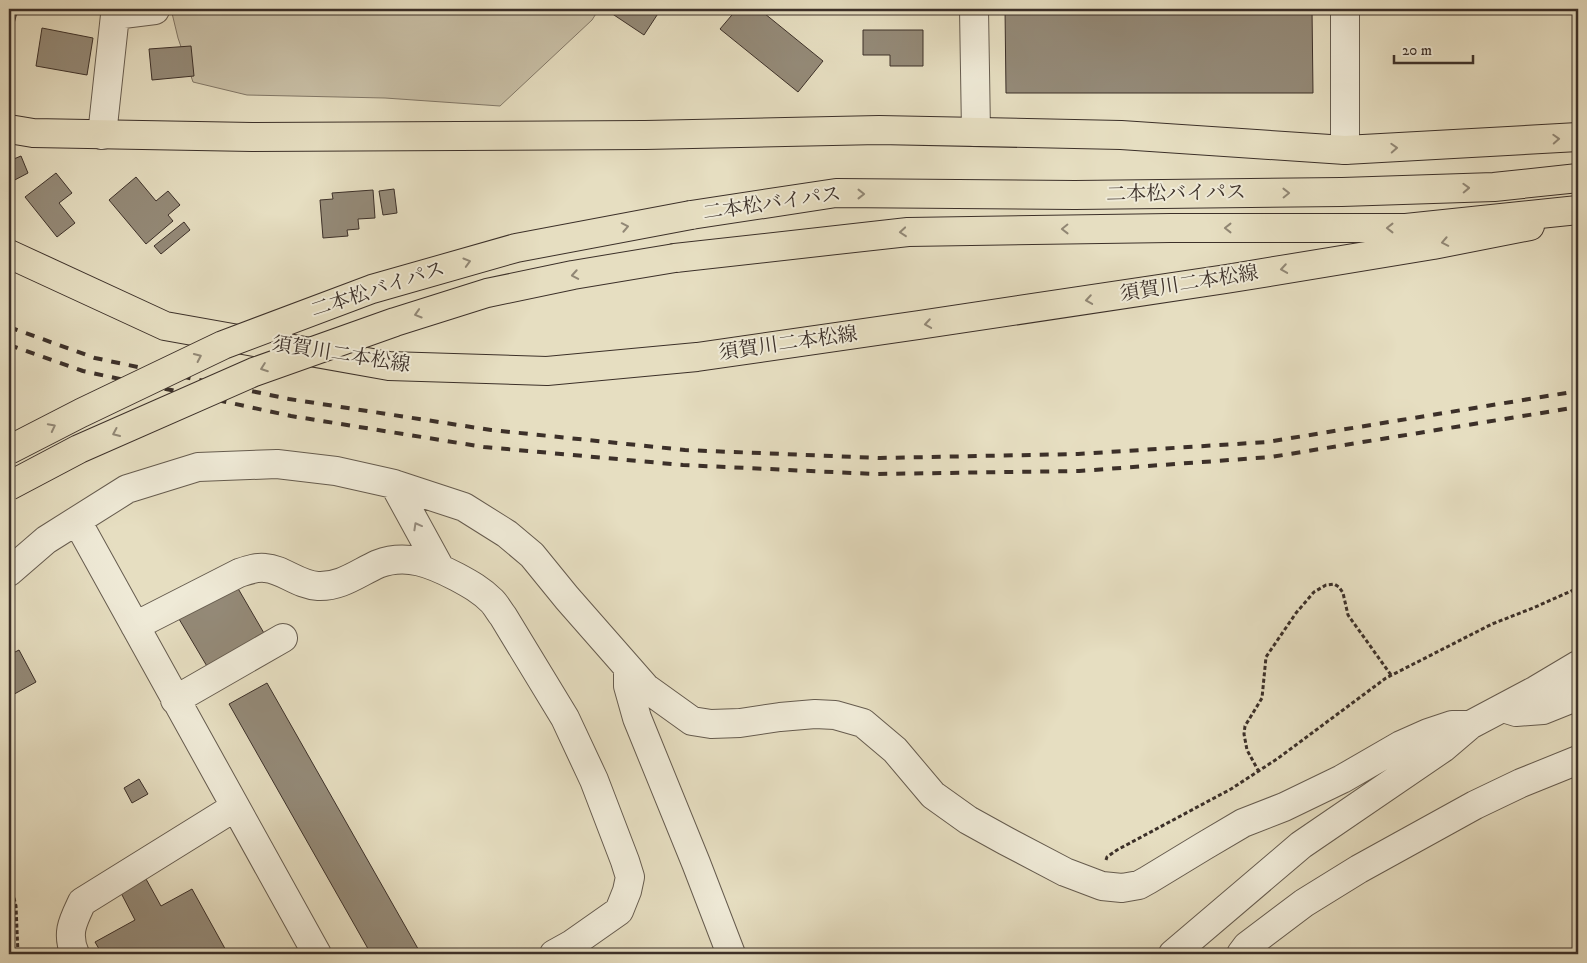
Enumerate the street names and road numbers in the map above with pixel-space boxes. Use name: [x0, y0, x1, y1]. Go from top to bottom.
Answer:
street label: 二本松バイパス: [1106, 180, 1246, 208]
street label: 二本松バイパス: [701, 182, 843, 226]
street label: 二本松バイパス: [308, 257, 448, 323]
street label: 須賀川二本松線: [1118, 261, 1260, 307]
street label: 須賀川二本松線: [717, 322, 859, 366]
street label: 須賀川二本松線: [270, 332, 412, 378]

